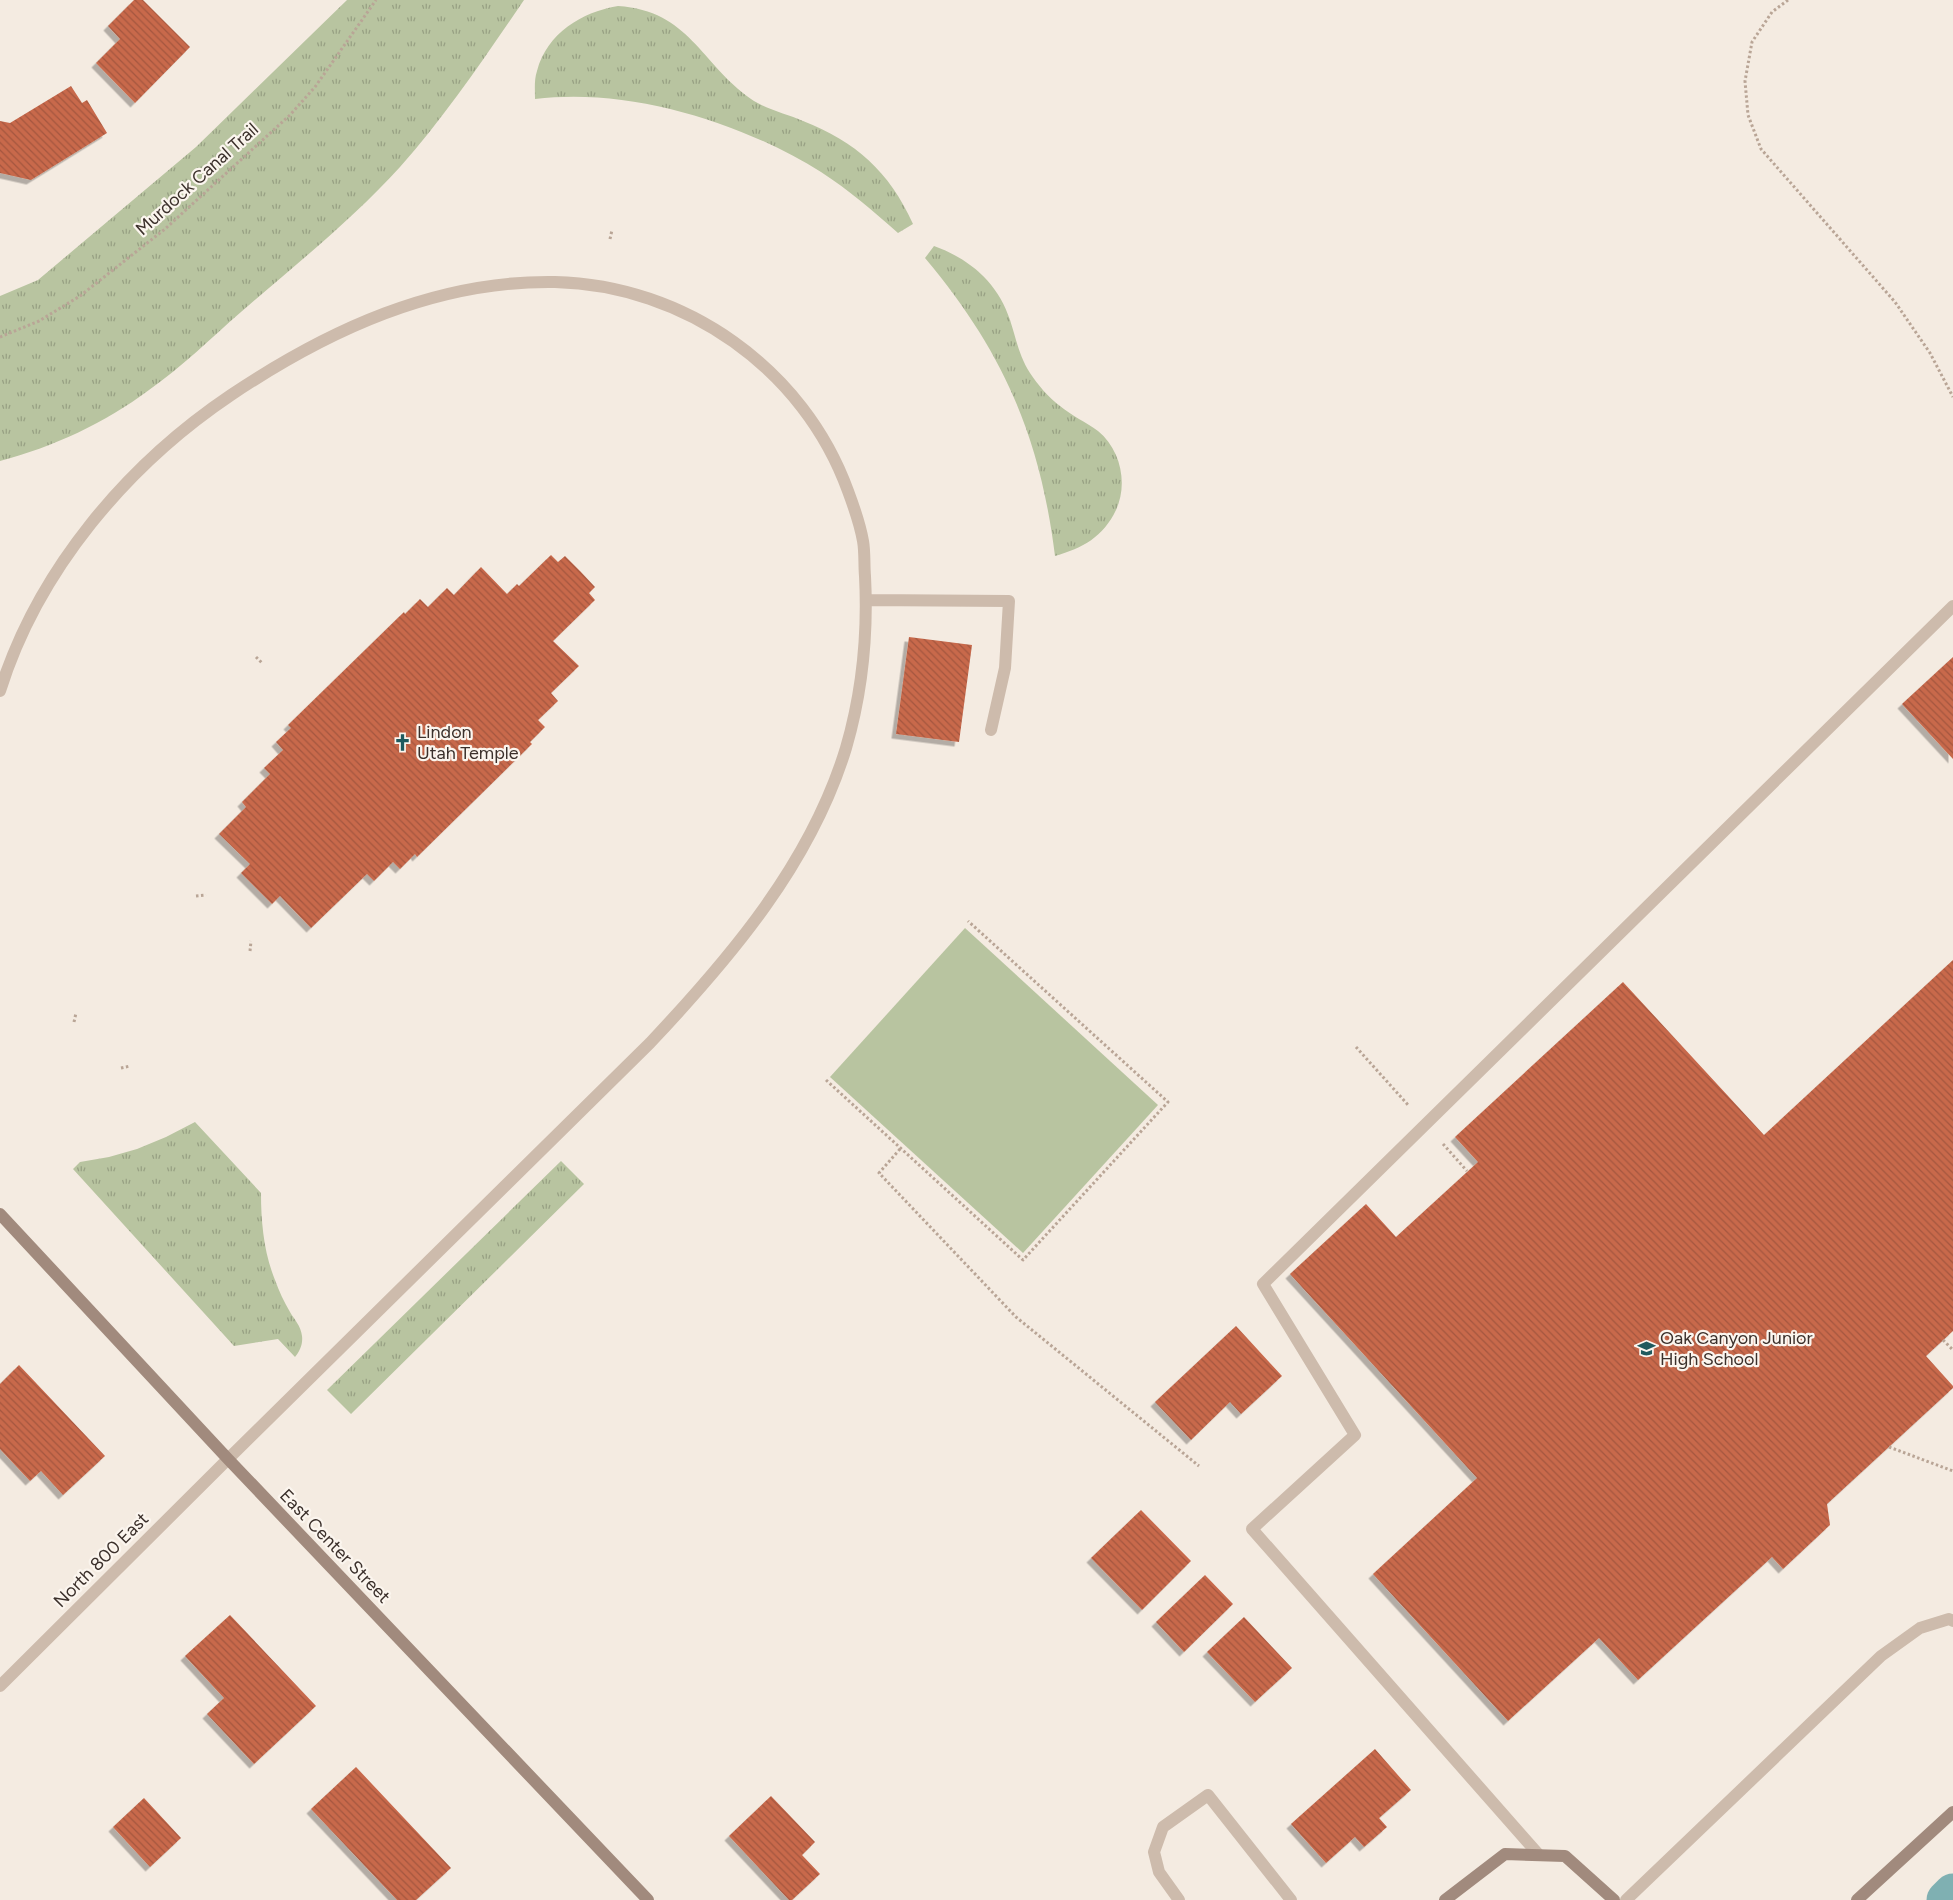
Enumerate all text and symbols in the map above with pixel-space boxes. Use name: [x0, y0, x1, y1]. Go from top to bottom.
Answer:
street label: Murdock Canal Trail: [131, 118, 263, 240]
place label: Lindon Utah Temple: [417, 721, 519, 764]
church icon: Lindon Utah Temple: [393, 732, 413, 752]
place label: Oak Canyon Junior High School: [1660, 1327, 1813, 1370]
school or university icon: Oak Canyon Junior High School: [1636, 1338, 1656, 1358]
street label: East Center Street: [275, 1484, 395, 1608]
street label: North 800 East: [49, 1508, 153, 1612]

